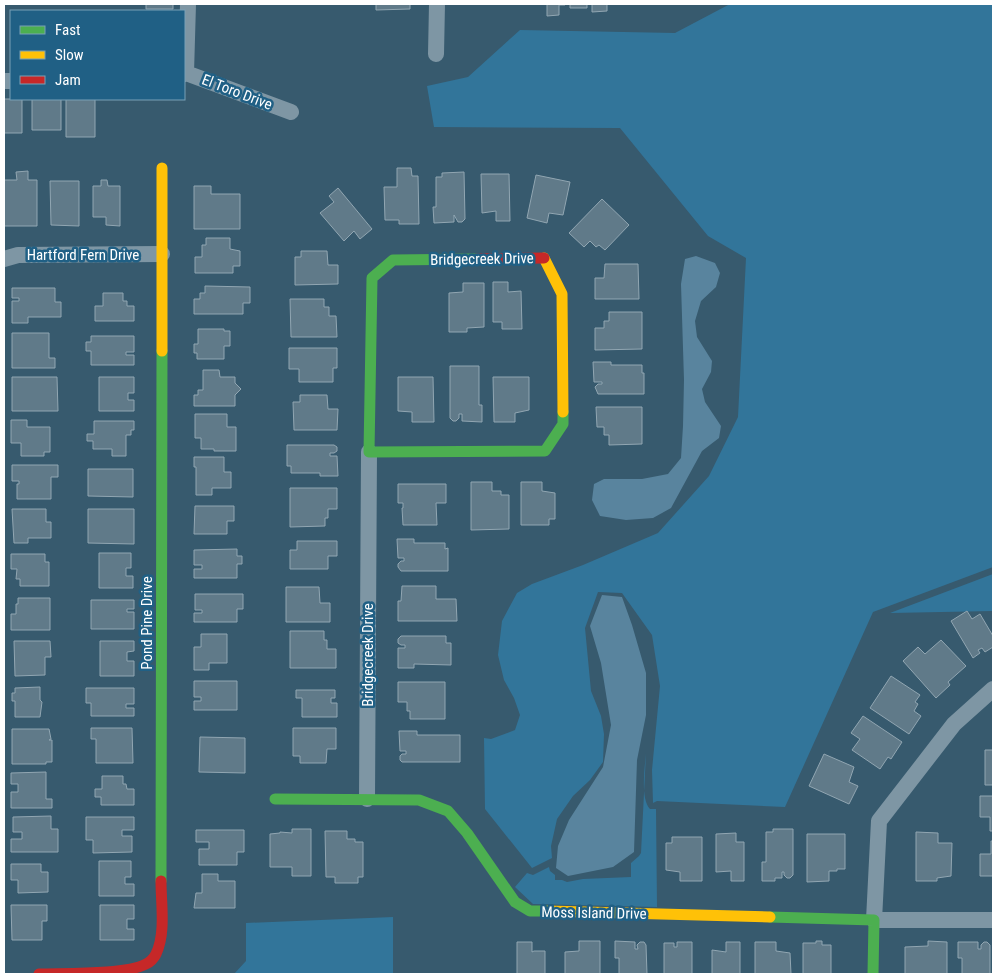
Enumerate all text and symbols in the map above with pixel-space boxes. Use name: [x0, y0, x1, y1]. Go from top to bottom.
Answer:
legend: [10, 10, 185, 100]
text: Fast: [55, 21, 80, 39]
text: Slow: [55, 46, 84, 64]
street label: El Toro Drive: [199, 70, 275, 114]
text: Jam: [55, 71, 81, 89]
street label: Hartford Fern Drive: [27, 246, 139, 264]
street label: Bridgecreek Drive: [430, 249, 534, 269]
street label: Pond Pine Drive: [138, 576, 156, 670]
street label: Bridgecreek Drive: [359, 603, 377, 707]
street label: Moss Island Drive: [541, 903, 647, 923]

